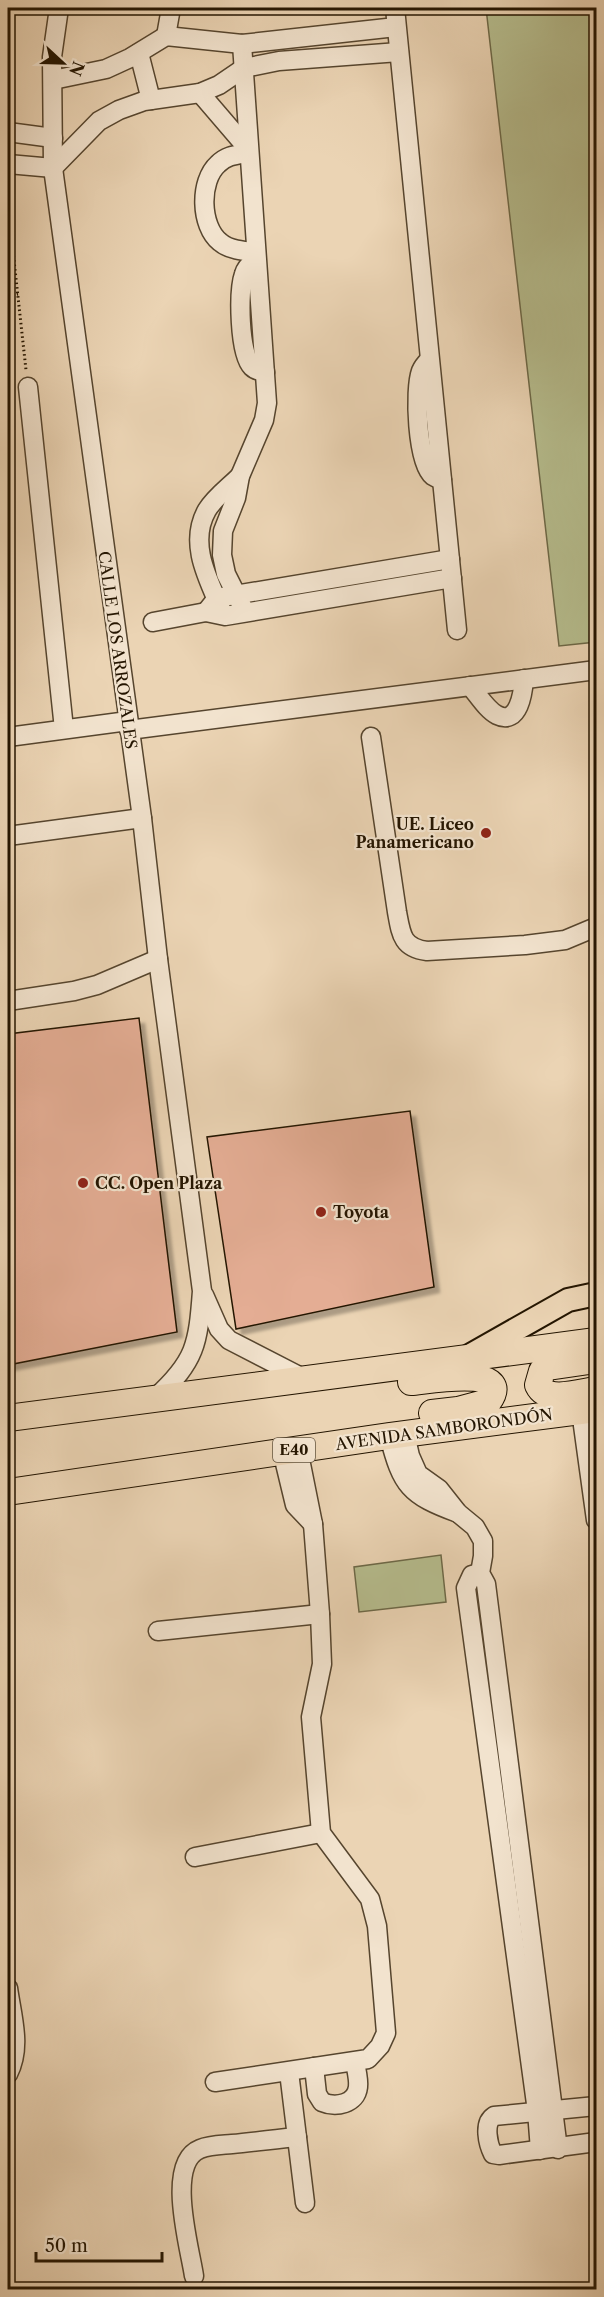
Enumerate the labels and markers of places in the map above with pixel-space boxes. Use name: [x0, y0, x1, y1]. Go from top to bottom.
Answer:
place label: UE. Liceo Panamericano: [356, 814, 474, 852]
marker: UE. Liceo Panamericano: [479, 826, 493, 840]
place label: CC. Open Plaza: [95, 1173, 223, 1193]
marker: CC. Open Plaza: [76, 1176, 90, 1190]
place label: Toyota: [333, 1202, 390, 1222]
marker: Toyota: [314, 1205, 328, 1219]

